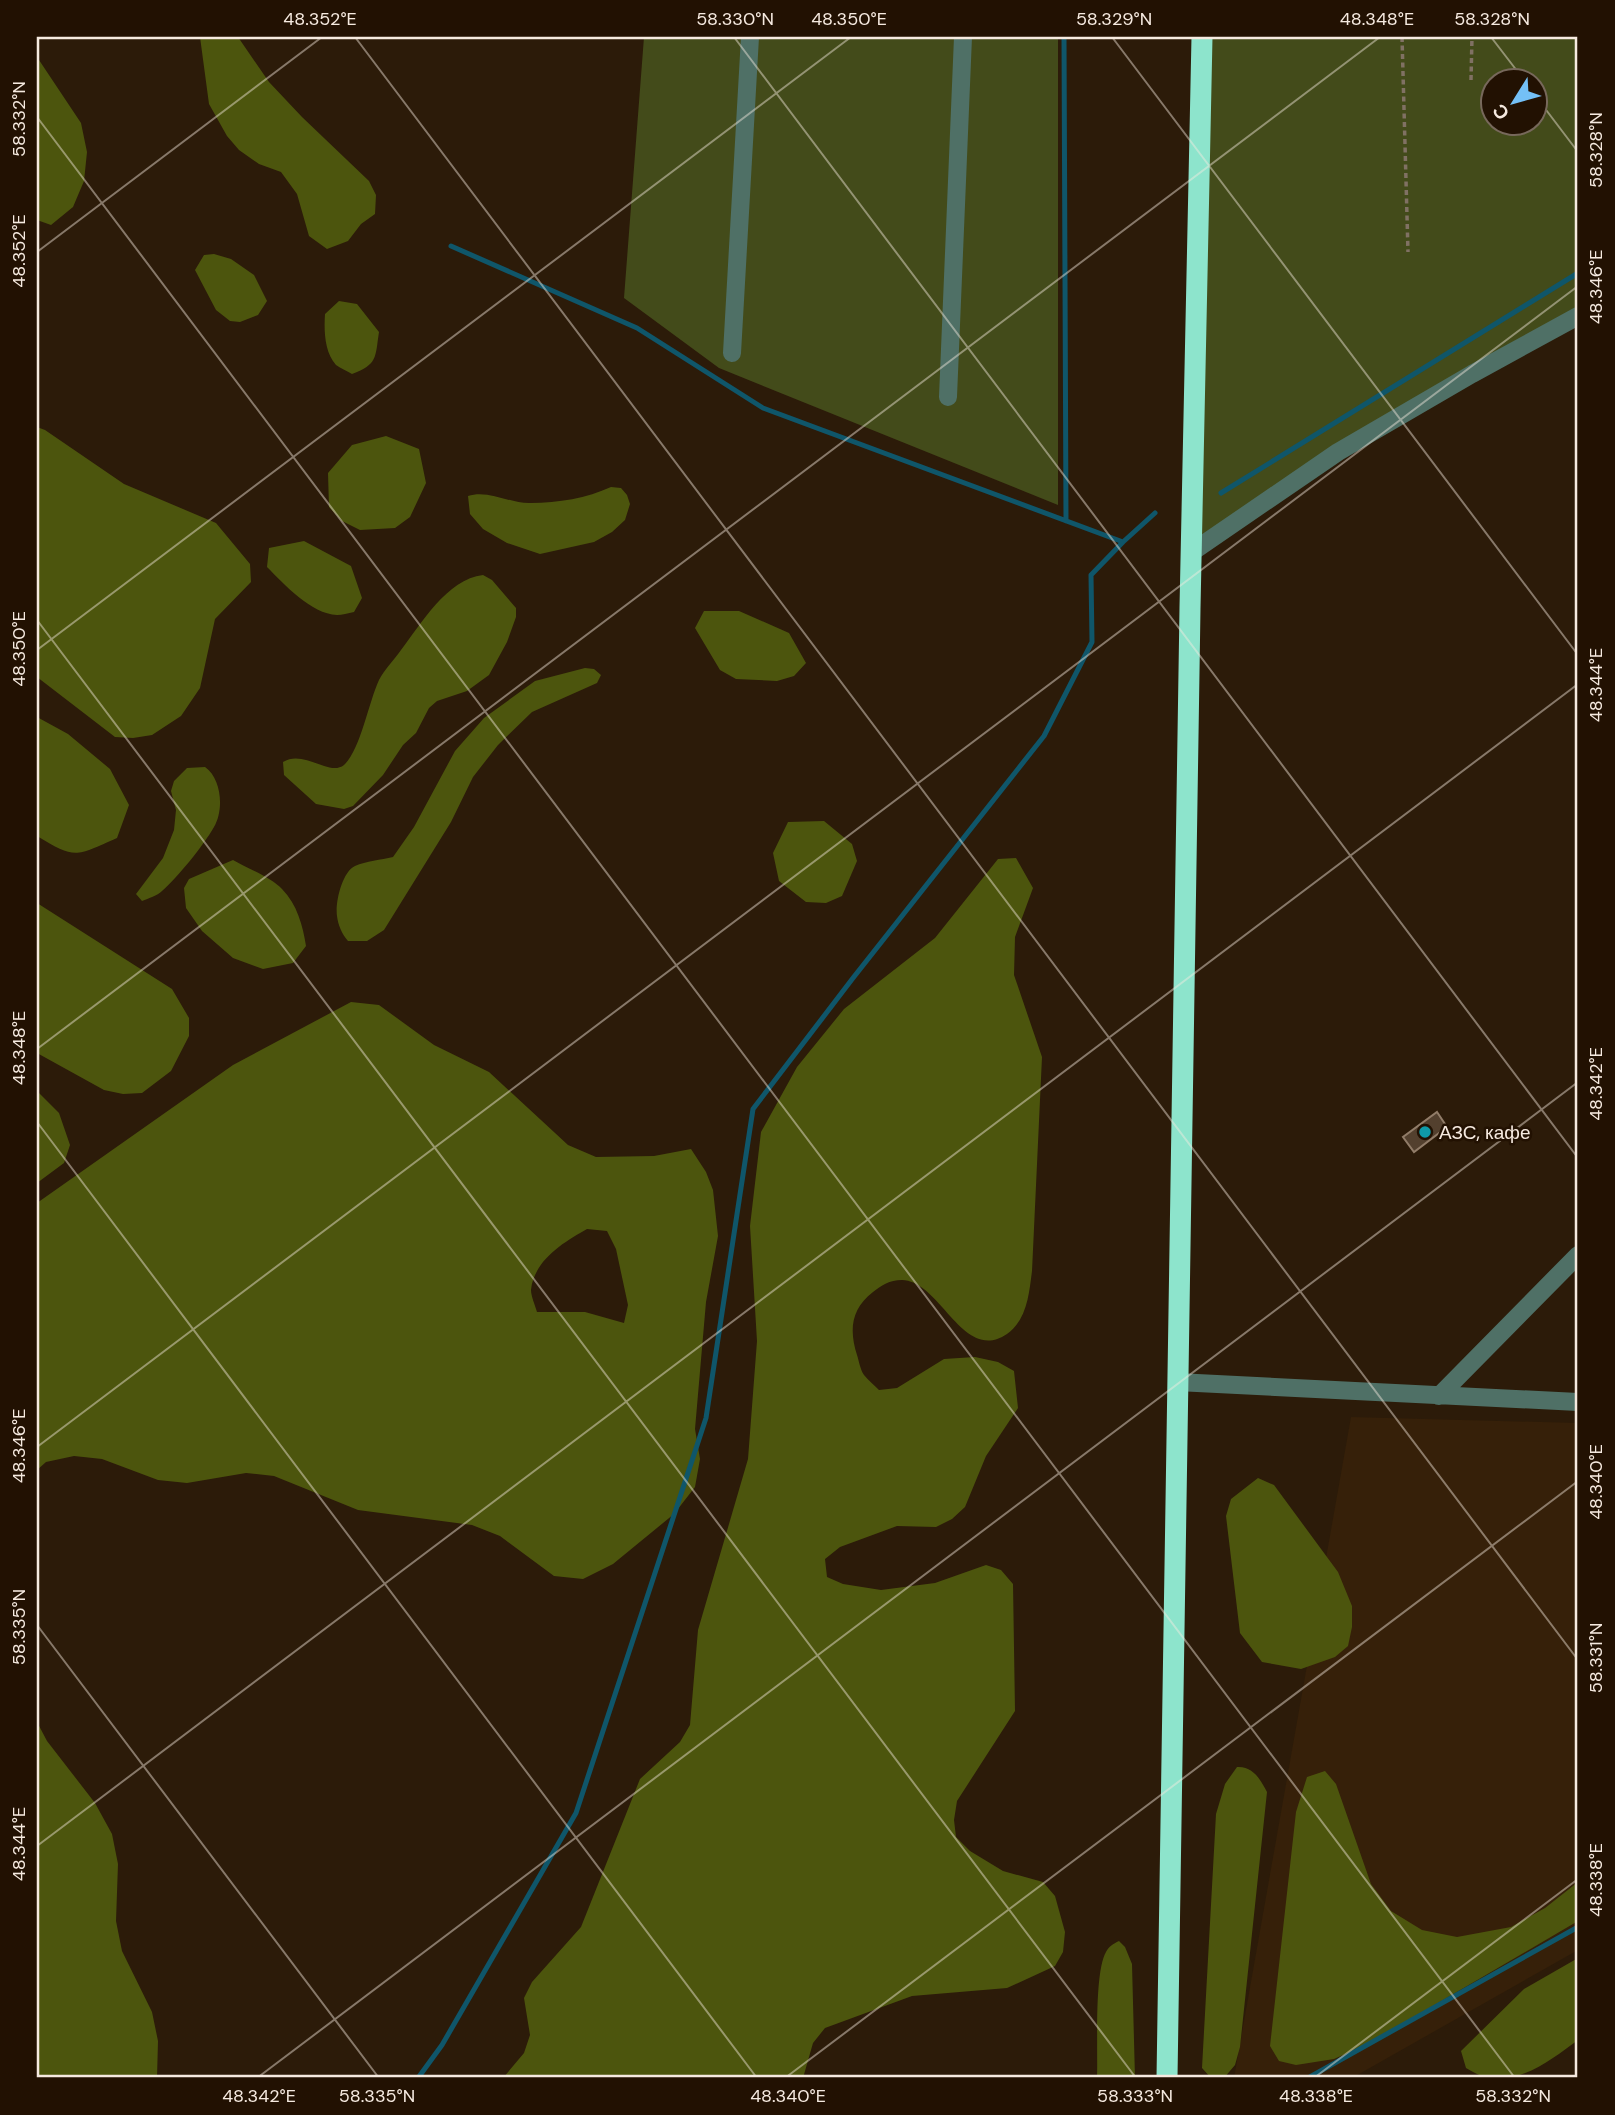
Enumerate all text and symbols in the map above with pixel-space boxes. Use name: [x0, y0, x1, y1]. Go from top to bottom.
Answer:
text: 48.352°E: [283, 7, 357, 31]
text: 58.330°N: [696, 7, 774, 31]
text: 48.350°E: [811, 7, 887, 31]
text: 58.329°N: [1076, 7, 1152, 31]
text: 48.348°E: [1340, 7, 1414, 31]
text: 58.328°N: [1454, 7, 1530, 31]
north arrow: [1478, 66, 1548, 136]
text: 58.332°N: [7, 81, 31, 157]
text: С: [1487, 99, 1515, 125]
text: 58.328°N: [1584, 112, 1608, 188]
text: 48.352°E: [7, 214, 31, 288]
text: 48.346°E: [1584, 250, 1608, 324]
text: 48.350°E: [7, 611, 31, 687]
text: 48.344°E: [1584, 648, 1608, 722]
text: 48.348°E: [7, 1011, 31, 1085]
text: 48.342°E: [1584, 1047, 1608, 1121]
place label: АЗС, кафе: [1439, 1120, 1530, 1145]
marker: АЗС, кафе: [1417, 1124, 1433, 1140]
text: 48.346°E: [7, 1409, 31, 1483]
text: 48.340°E: [1584, 1444, 1608, 1520]
text: 58.335°N: [7, 1589, 31, 1665]
text: 58.331°N: [1584, 1623, 1608, 1693]
text: 48.344°E: [7, 1807, 31, 1881]
text: 48.338°E: [1584, 1843, 1608, 1917]
text: 48.342°E: [222, 2084, 296, 2108]
text: 58.335°N: [339, 2084, 415, 2108]
text: 48.340°E: [750, 2084, 826, 2108]
text: 58.333°N: [1097, 2084, 1173, 2108]
text: 48.338°E: [1279, 2084, 1353, 2108]
text: 58.332°N: [1475, 2084, 1551, 2108]

